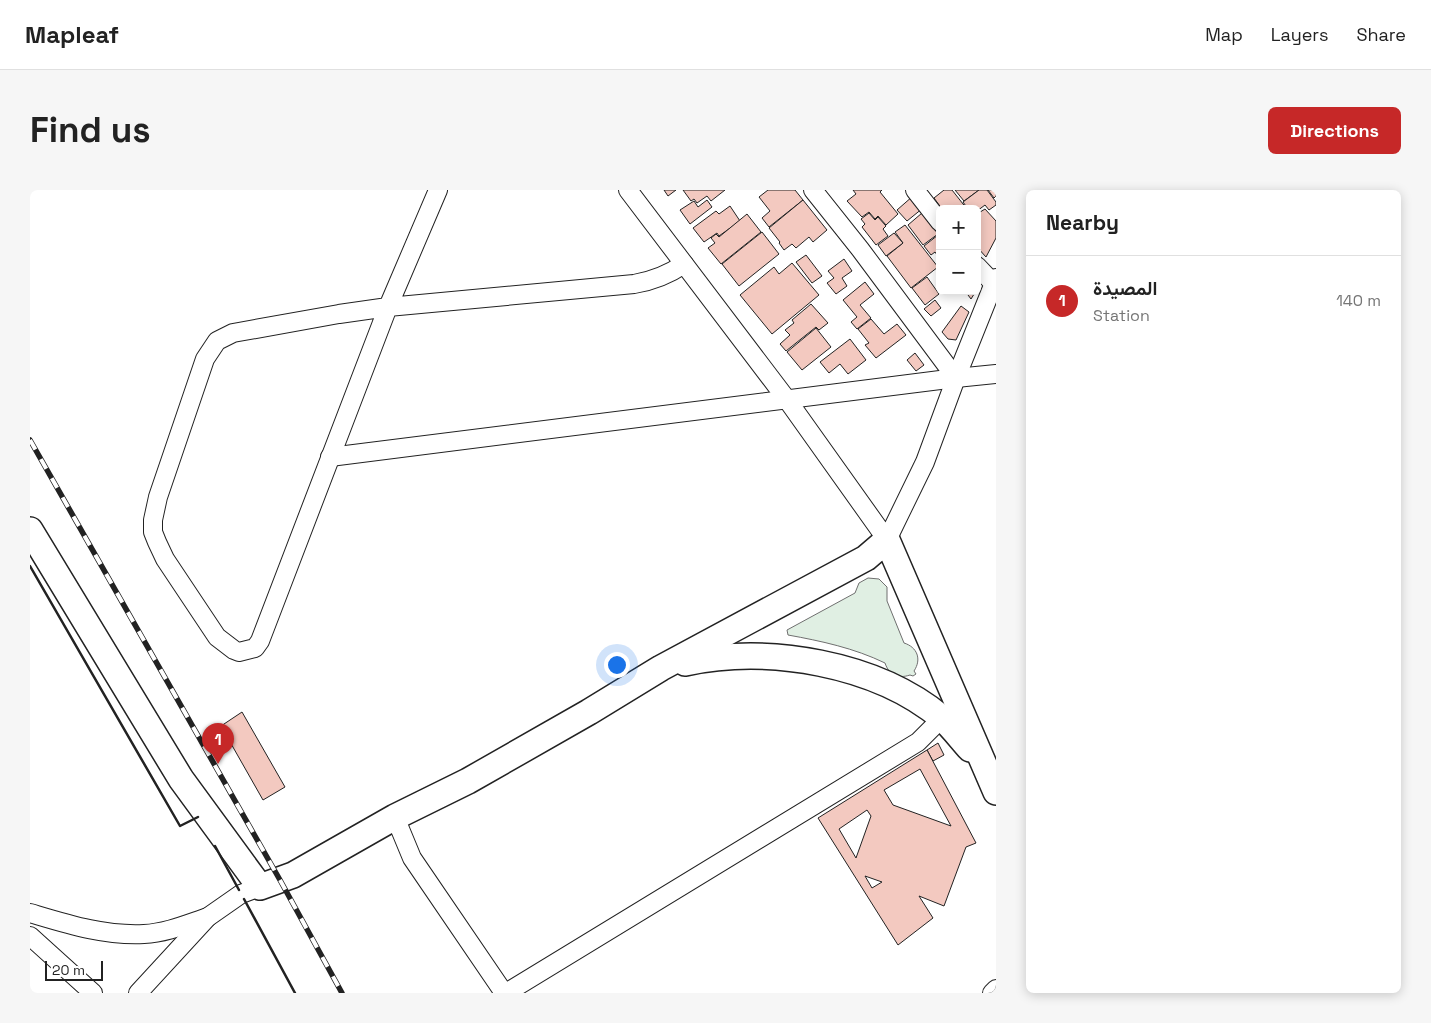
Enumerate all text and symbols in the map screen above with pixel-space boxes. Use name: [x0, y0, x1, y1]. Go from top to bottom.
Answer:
text: Mapleaf: [25, 19, 119, 50]
text: Map: [1205, 23, 1243, 46]
text: Layers: [1271, 23, 1328, 46]
text: Share: [1356, 23, 1406, 46]
button: Directions: [1268, 107, 1401, 154]
text: Find us: [30, 108, 151, 152]
map controls: [936, 205, 981, 295]
button: +: [936, 205, 981, 250]
text: Nearby: [1046, 209, 1119, 236]
button: −: [936, 250, 981, 295]
text: المصيدة: [1093, 276, 1157, 301]
text: 1: [1058, 290, 1066, 311]
text: 140 m: [1336, 290, 1381, 311]
text: Station: [1093, 305, 1150, 326]
your location: [604, 652, 630, 678]
pin: 1: [202, 723, 234, 764]
scale bar: [45, 958, 102, 981]
text: 20 m: [52, 961, 85, 979]

